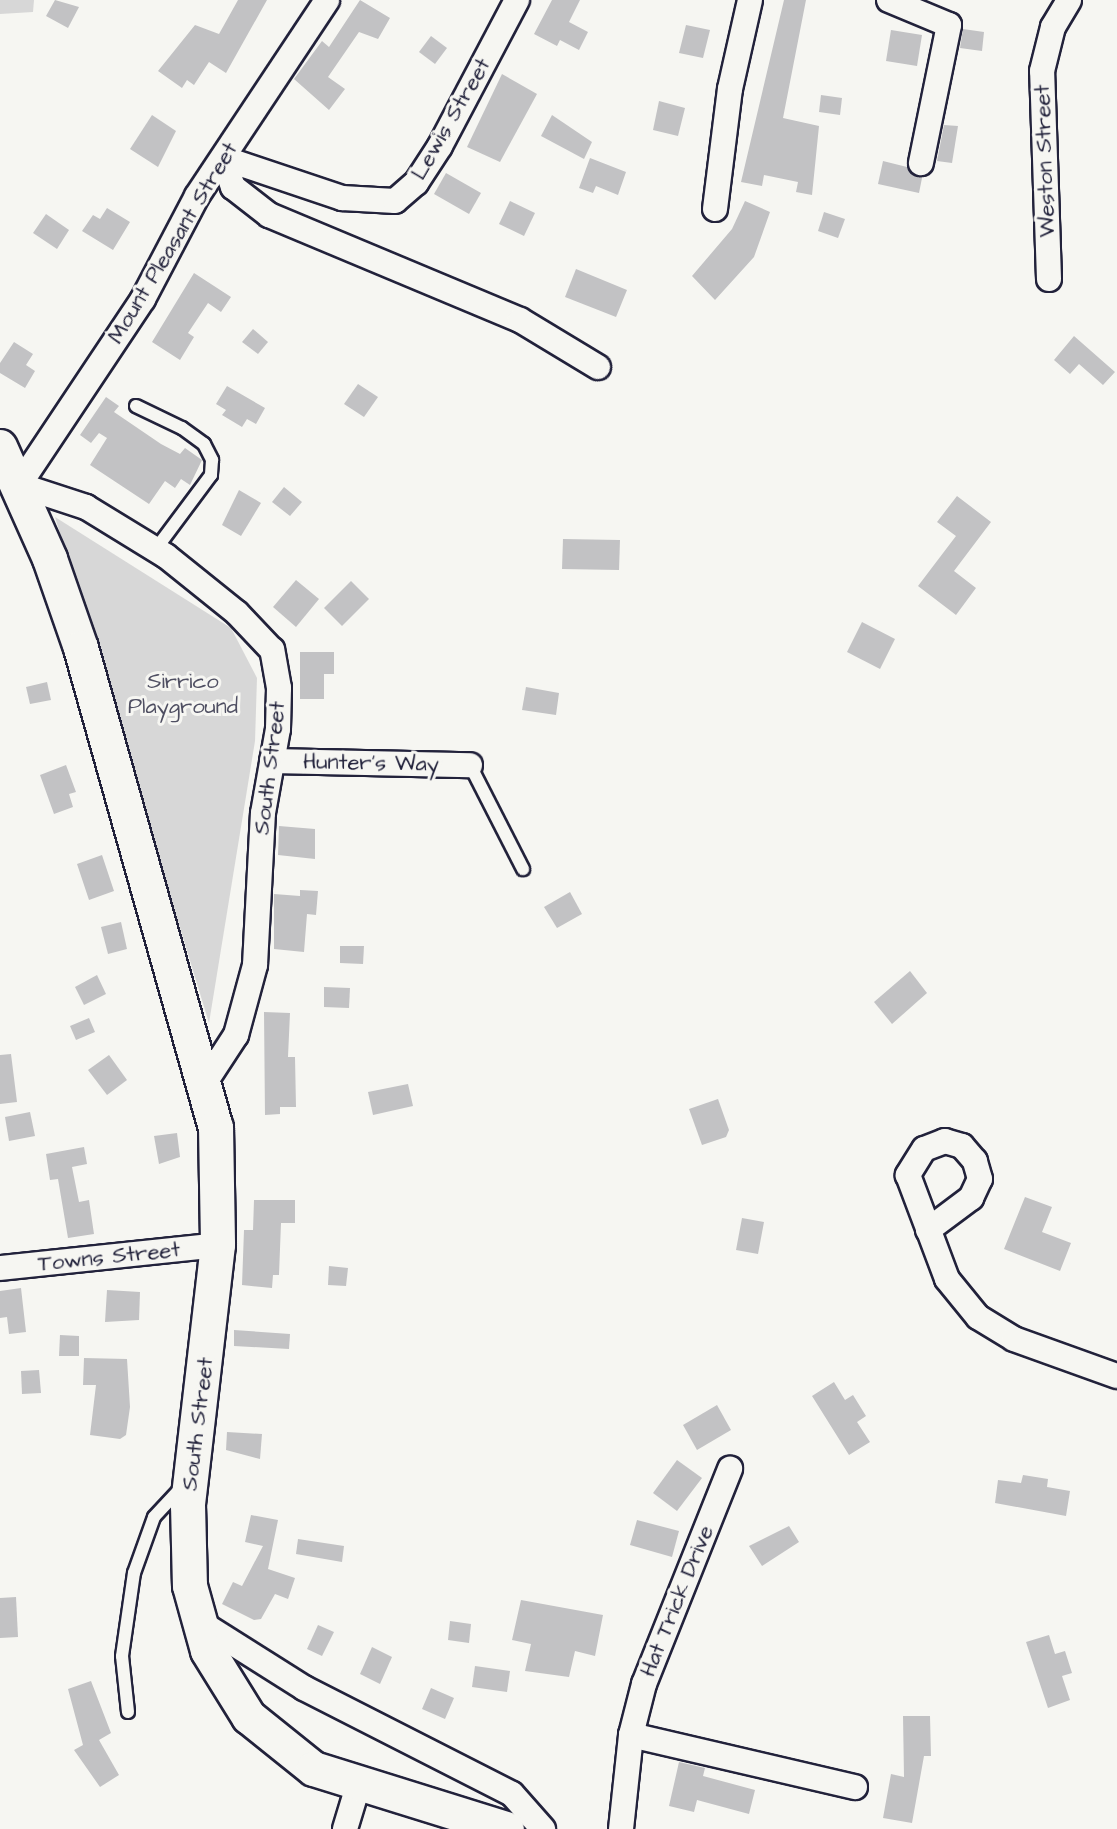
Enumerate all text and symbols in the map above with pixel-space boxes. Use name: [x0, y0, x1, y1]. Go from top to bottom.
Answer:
street label: Lewis Street: [406, 54, 496, 184]
street label: Weston Street: [1029, 84, 1061, 238]
street label: Mount Pleasant Street: [102, 138, 244, 348]
park label: Sirrico Playground: [128, 668, 238, 720]
street label: South Street: [249, 700, 291, 836]
street label: Hunter's Way: [303, 749, 439, 777]
street label: Towns Street: [37, 1236, 181, 1278]
street label: South Street: [177, 1356, 219, 1492]
street label: Hat Trick Drive: [635, 1522, 719, 1680]

